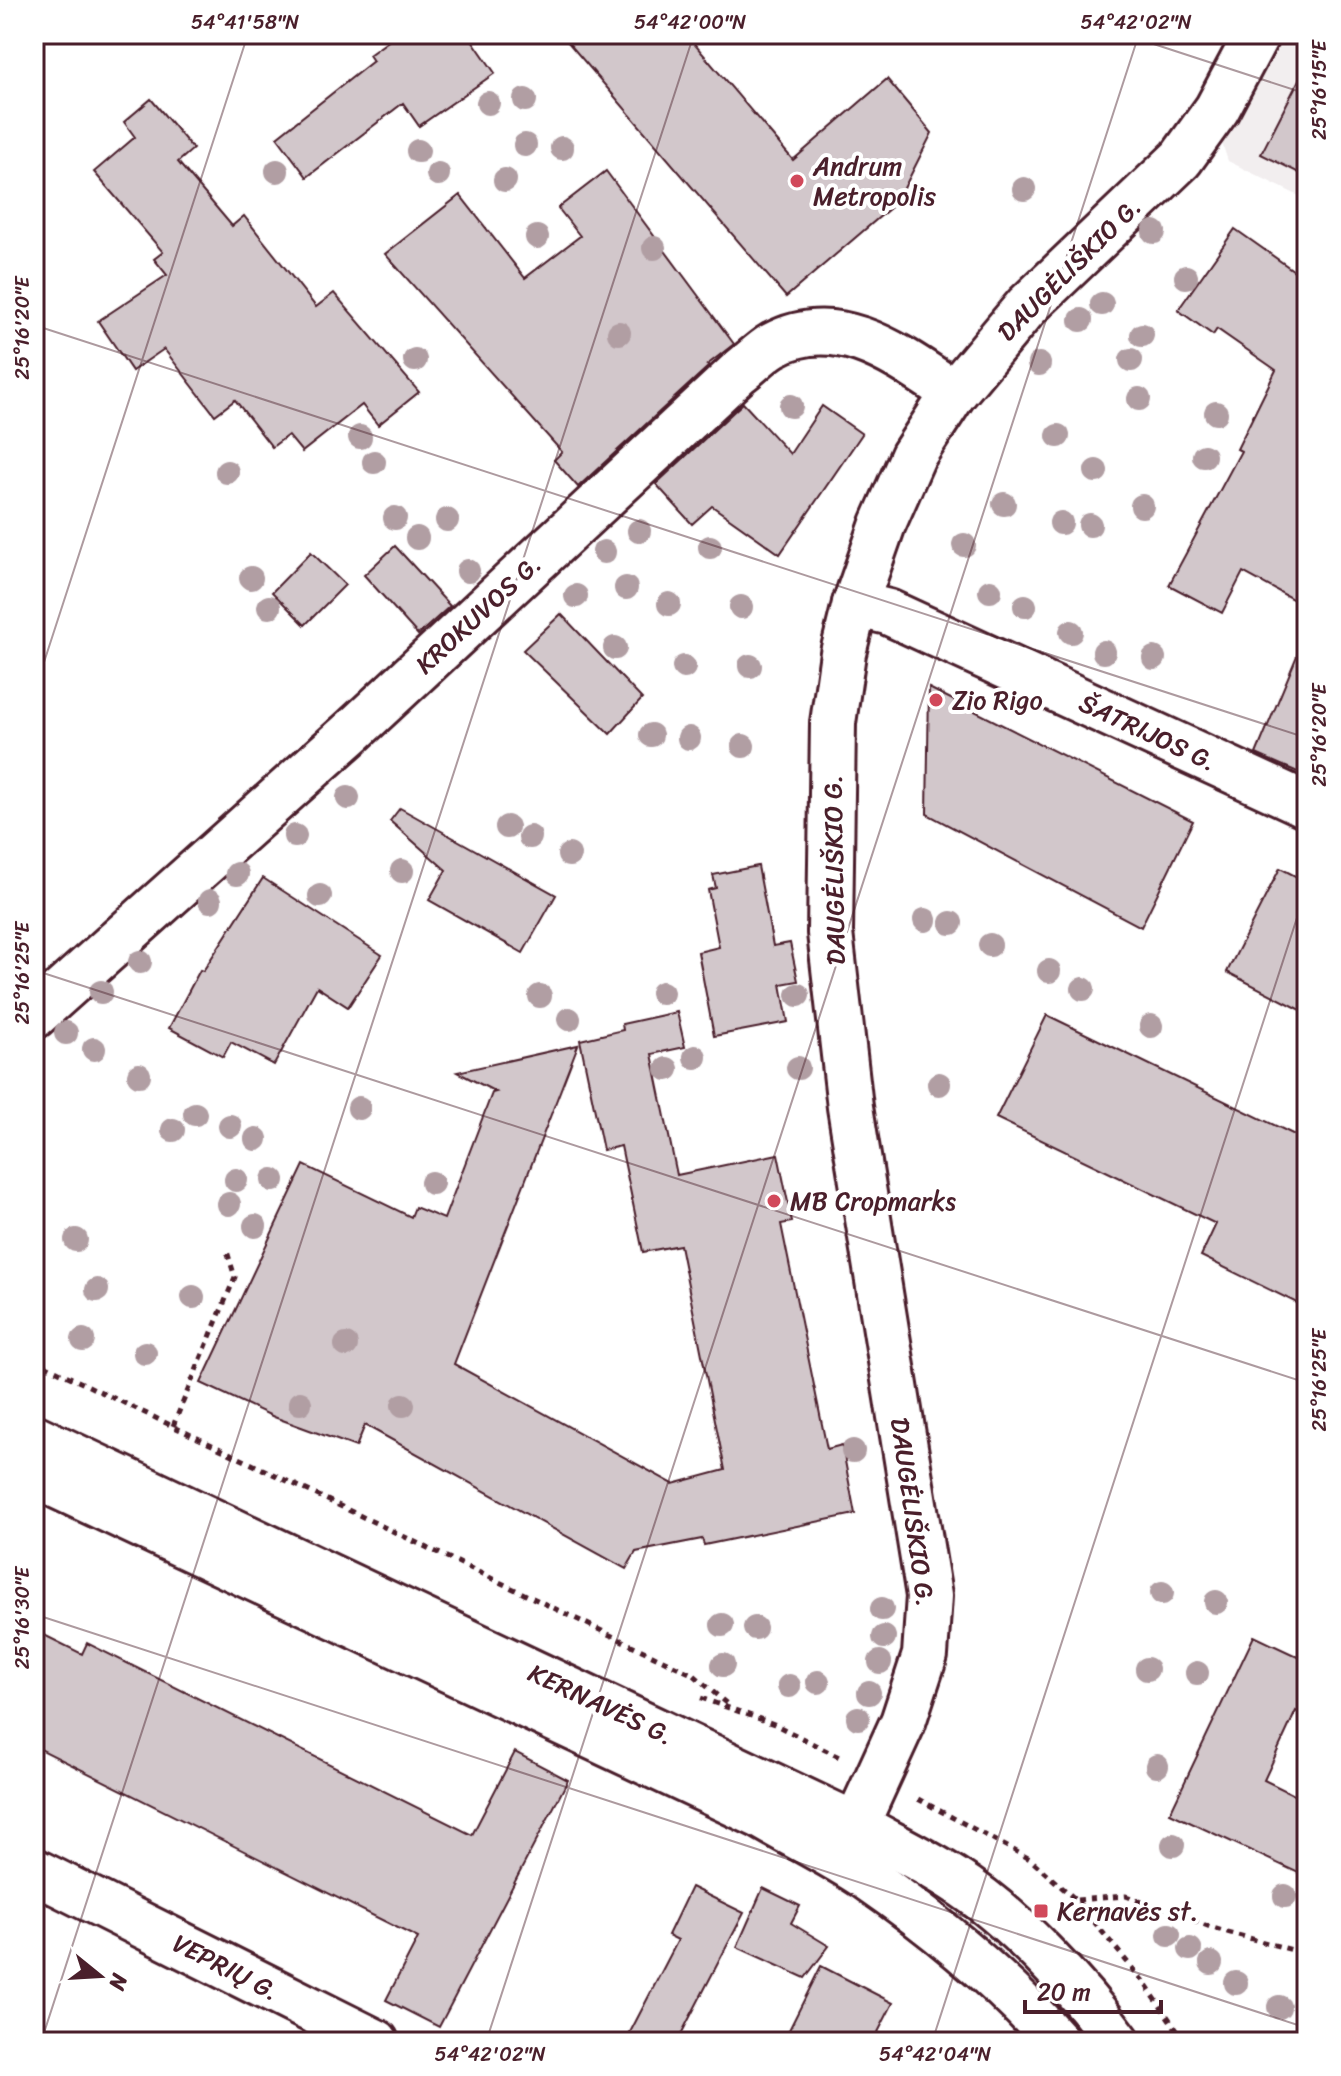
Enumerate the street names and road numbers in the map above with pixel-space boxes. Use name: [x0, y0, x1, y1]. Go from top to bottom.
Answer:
street label: DAUGĖLIŠKIO G.: [985, 185, 1153, 353]
street label: KROKUVOS G.: [404, 542, 552, 686]
street label: ŠATRIJOS G.: [1071, 680, 1225, 784]
street label: DAUGĖLIŠKIO G.: [809, 774, 859, 966]
street label: DAUGĖLIŠKIO G.: [877, 1415, 949, 1609]
street label: KERNAVĖS G.: [520, 1650, 682, 1758]
street label: VEPRIŲ G.: [164, 1920, 288, 2014]

